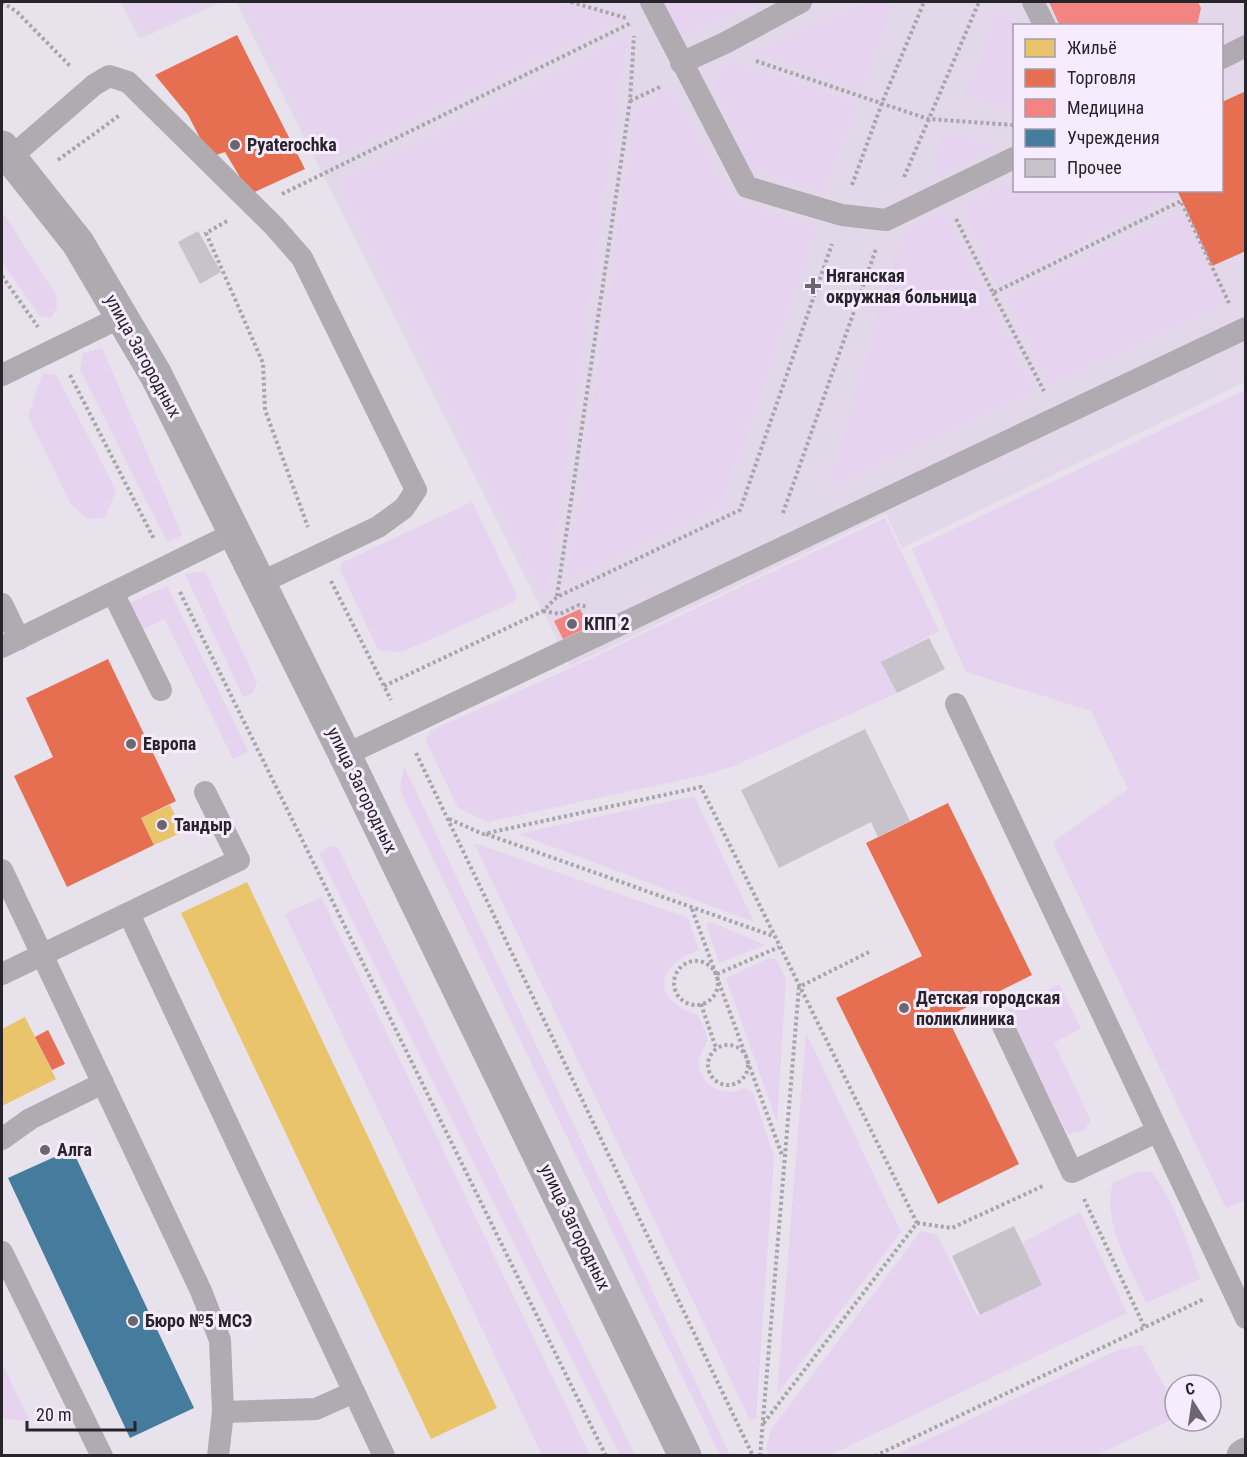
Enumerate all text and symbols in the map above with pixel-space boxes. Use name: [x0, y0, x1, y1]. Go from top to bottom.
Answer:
legend: [1013, 24, 1223, 192]
text: Жильё: [1067, 37, 1117, 58]
text: Торговля: [1067, 67, 1136, 88]
text: Медицина: [1067, 97, 1144, 118]
text: Учреждения: [1067, 127, 1160, 148]
place label: Pyaterochka: [247, 134, 337, 155]
marker: Pyaterochka: [228, 138, 242, 152]
text: Прочее: [1067, 157, 1122, 178]
place label: Няганская окружная больница: [826, 265, 977, 307]
marker: Няганская окружная больница: [804, 277, 822, 295]
street label: улица Загородных: [101, 291, 186, 421]
place label: КПП 2: [584, 613, 630, 634]
marker: КПП 2: [565, 617, 579, 631]
street label: улица Загородных: [323, 723, 402, 856]
place label: Европа: [143, 733, 196, 754]
marker: Европа: [124, 737, 138, 751]
place label: Тандыр: [174, 814, 232, 835]
marker: Тандыр: [155, 818, 169, 832]
place label: Детская городская поликлиника: [916, 987, 1060, 1029]
marker: Детская городская поликлиника: [897, 1001, 911, 1015]
place label: Алга: [57, 1139, 92, 1160]
marker: Алга: [38, 1143, 52, 1157]
street label: улица Загородных: [536, 1160, 615, 1293]
place label: Бюро №5 МСЭ: [145, 1310, 252, 1331]
marker: Бюро №5 МСЭ: [126, 1314, 140, 1328]
north arrow: [1163, 1373, 1223, 1433]
text: С: [1184, 1379, 1196, 1399]
scale bar: [27, 1394, 135, 1432]
text: 20 m: [36, 1404, 71, 1425]

